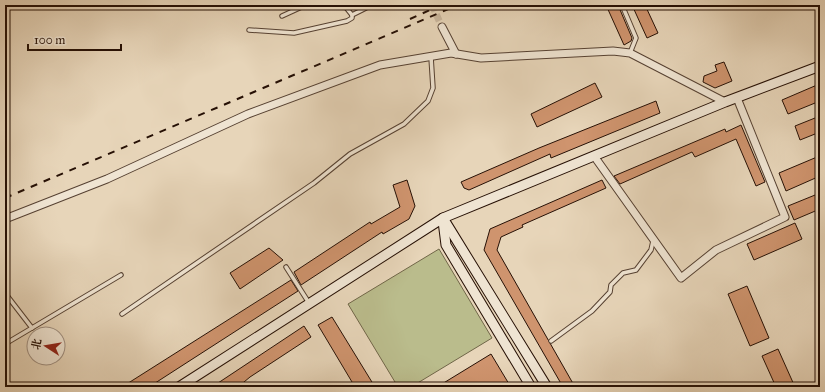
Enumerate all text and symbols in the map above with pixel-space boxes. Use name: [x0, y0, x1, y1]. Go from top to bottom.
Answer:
scale bar: [28, 26, 121, 52]
text: 100 m: [34, 33, 65, 47]
north arrow: [26, 326, 66, 366]
text: 北: [29, 337, 44, 351]

